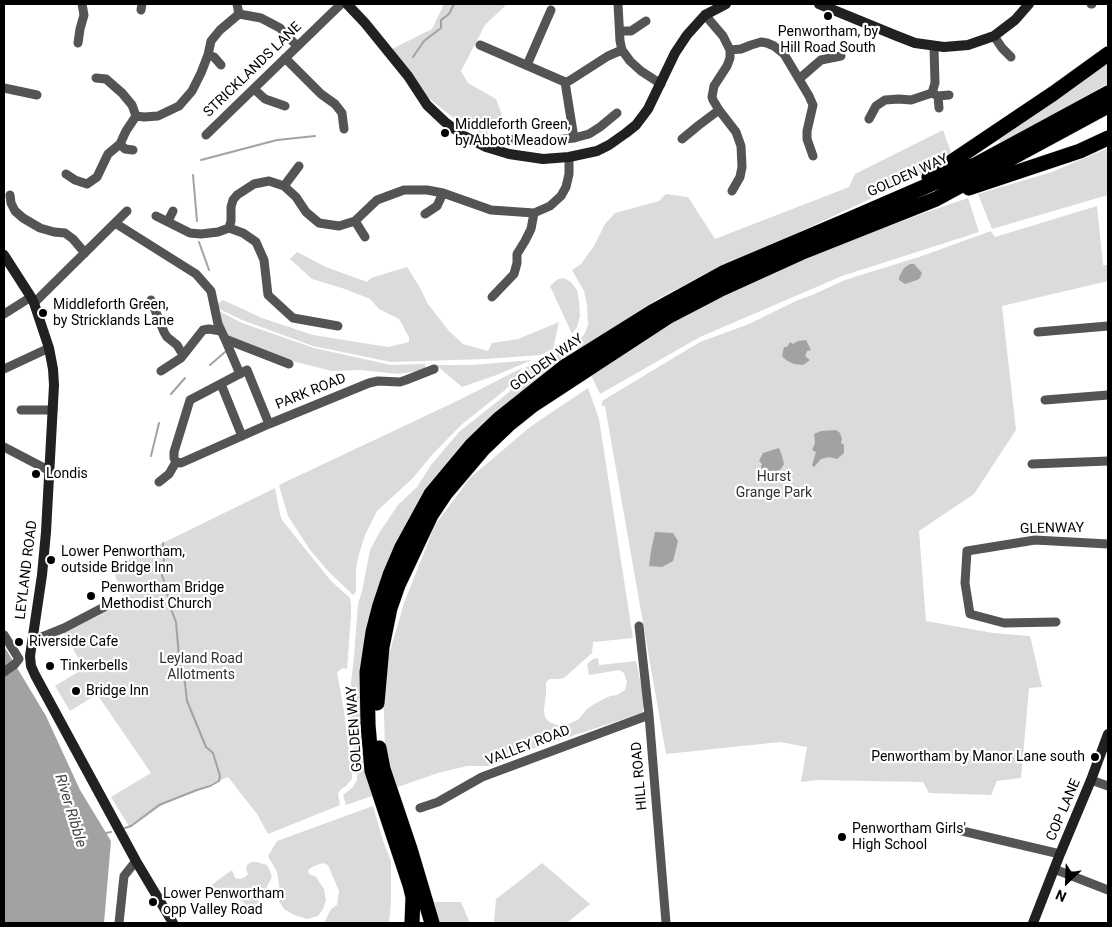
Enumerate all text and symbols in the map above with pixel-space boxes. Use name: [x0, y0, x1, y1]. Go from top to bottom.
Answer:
marker: Penwortham, by Hill Road South: [822, 10, 834, 22]
street label: STRICKLANDS LANE: [201, 19, 305, 121]
place label: Penwortham, by Hill Road South: [778, 24, 878, 56]
place label: Middleforth Green, by Abbot Meadow: [455, 117, 570, 150]
marker: Middleforth Green, by Abbot Meadow: [439, 127, 451, 139]
street label: GOLDEN WAY: [865, 151, 951, 201]
place label: Middleforth Green, by Stricklands Lane: [53, 297, 174, 330]
marker: Middleforth Green, by Stricklands Lane: [37, 307, 49, 319]
street label: GOLDEN WAY: [507, 331, 587, 395]
street label: PARK ROAD: [273, 370, 349, 414]
place label: Londis: [46, 466, 88, 482]
marker: Londis: [30, 468, 42, 480]
park label: Hurst Grange Park: [736, 469, 812, 502]
street label: LEYLAND ROAD: [13, 519, 41, 621]
street label: GLENWAY: [1020, 520, 1084, 538]
place label: Lower Penwortham, outside Bridge Inn: [61, 544, 185, 576]
marker: Lower Penwortham, outside Bridge Inn: [45, 554, 57, 566]
place label: Penwortham Bridge Methodist Church: [101, 580, 224, 612]
marker: Penwortham Bridge Methodist Church: [85, 590, 97, 602]
place label: Riverside Cafe: [29, 634, 118, 650]
marker: Riverside Cafe: [13, 636, 25, 648]
park label: Leyland Road Allotments: [159, 651, 243, 684]
place label: Tinkerbells: [60, 658, 128, 674]
marker: Tinkerbells: [44, 660, 56, 672]
place label: Bridge Inn: [86, 683, 149, 699]
marker: Bridge Inn: [70, 685, 82, 697]
street label: GOLDEN WAY: [344, 685, 366, 773]
street label: VALLEY ROAD: [483, 722, 573, 770]
street label: HILL ROAD: [629, 741, 651, 811]
place label: Penwortham by Manor Lane south: [871, 749, 1085, 765]
marker: Penwortham by Manor Lane south: [1089, 751, 1101, 763]
water label: River Ribble: [50, 772, 90, 850]
street label: COP LANE: [1043, 776, 1085, 844]
place label: Penwortham Girls' High School: [852, 821, 966, 854]
marker: Penwortham Girls' High School: [836, 831, 848, 843]
north arrow: [1042, 857, 1092, 907]
place label: Lower Penwortham opp Valley Road: [163, 886, 284, 919]
text: N: [1053, 886, 1069, 905]
marker: Lower Penwortham opp Valley Road: [147, 896, 159, 908]

